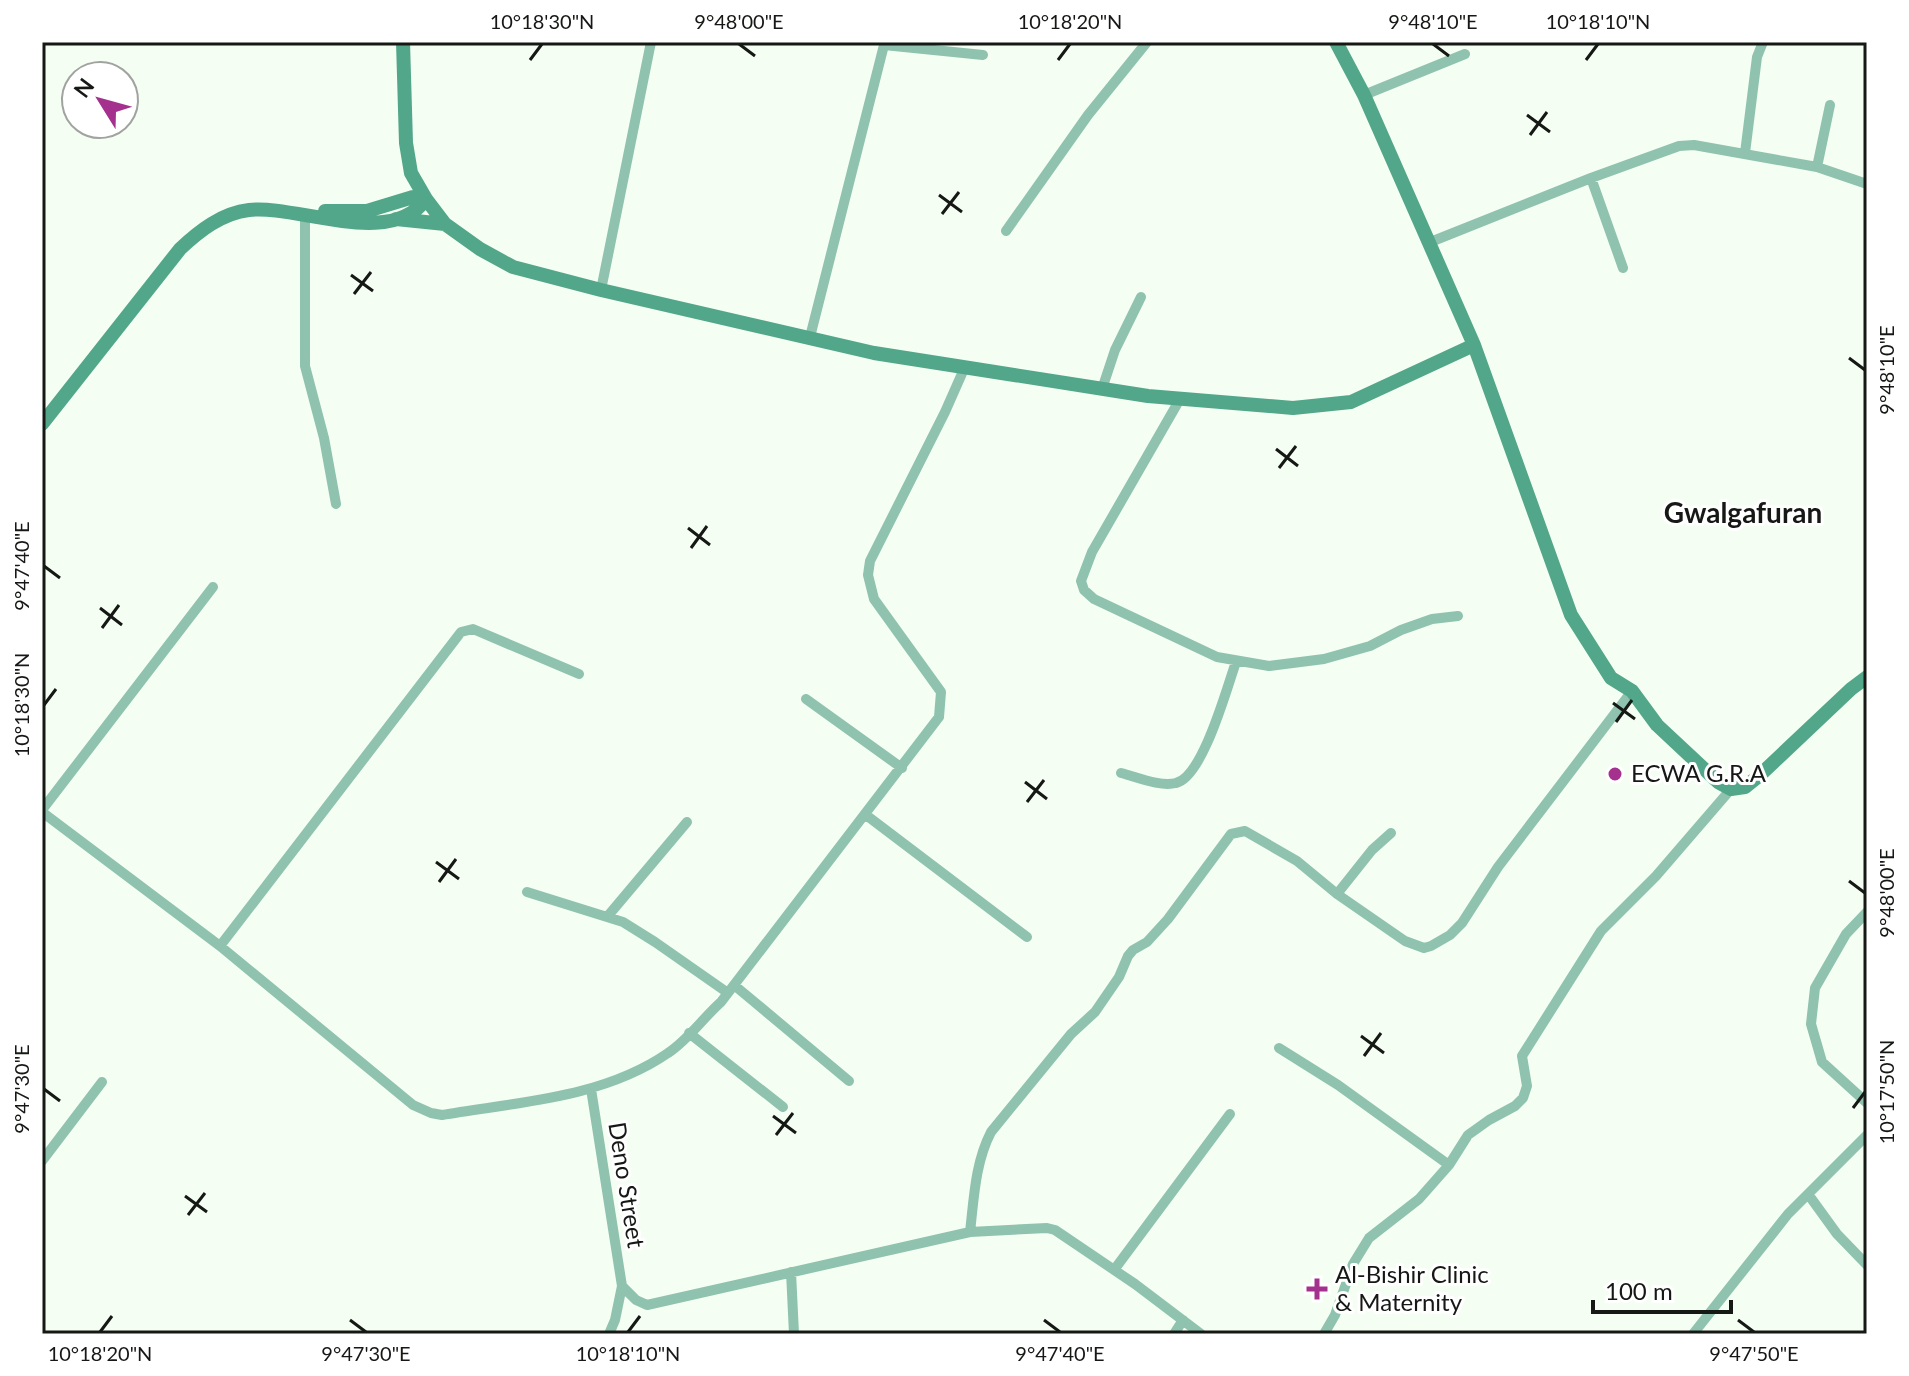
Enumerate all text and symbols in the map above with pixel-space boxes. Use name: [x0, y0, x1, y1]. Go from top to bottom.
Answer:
text: 10°18'30"N: [490, 9, 594, 33]
text: 9°48'00"E: [694, 9, 784, 33]
text: 10°18'20"N: [1018, 9, 1122, 33]
text: 9°48'10"E: [1388, 9, 1478, 33]
text: 10°18'10"N: [1546, 9, 1650, 33]
north arrow: [60, 60, 140, 140]
text: N: [68, 73, 100, 103]
text: 9°48'10"E: [1874, 325, 1898, 415]
district label: Gwalgafuran: [1664, 495, 1822, 529]
text: 9°47'40"E: [9, 521, 33, 611]
text: 10°18'30"N: [9, 653, 33, 757]
place label: ECWA G.R.A: [1631, 758, 1767, 787]
marker: ECWA G.R.A: [1606, 765, 1624, 783]
text: 9°48'00"E: [1874, 848, 1898, 938]
text: 10°17'50"N: [1874, 1040, 1898, 1144]
text: 9°47'30"E: [9, 1044, 33, 1134]
street label: Deno Street: [603, 1120, 652, 1250]
place label: Al-Bishir Clinic & Maternity: [1335, 1259, 1489, 1316]
scale bar: [1593, 1264, 1731, 1314]
text: 100 m: [1605, 1276, 1673, 1305]
marker: Al-Bishir Clinic & Maternity: [1306, 1278, 1328, 1300]
text: 10°18'20"N: [48, 1341, 152, 1365]
text: 9°47'30"E: [321, 1341, 411, 1365]
text: 10°18'10"N: [576, 1341, 680, 1365]
text: 9°47'40"E: [1015, 1341, 1105, 1365]
text: 9°47'50"E: [1709, 1341, 1799, 1365]

